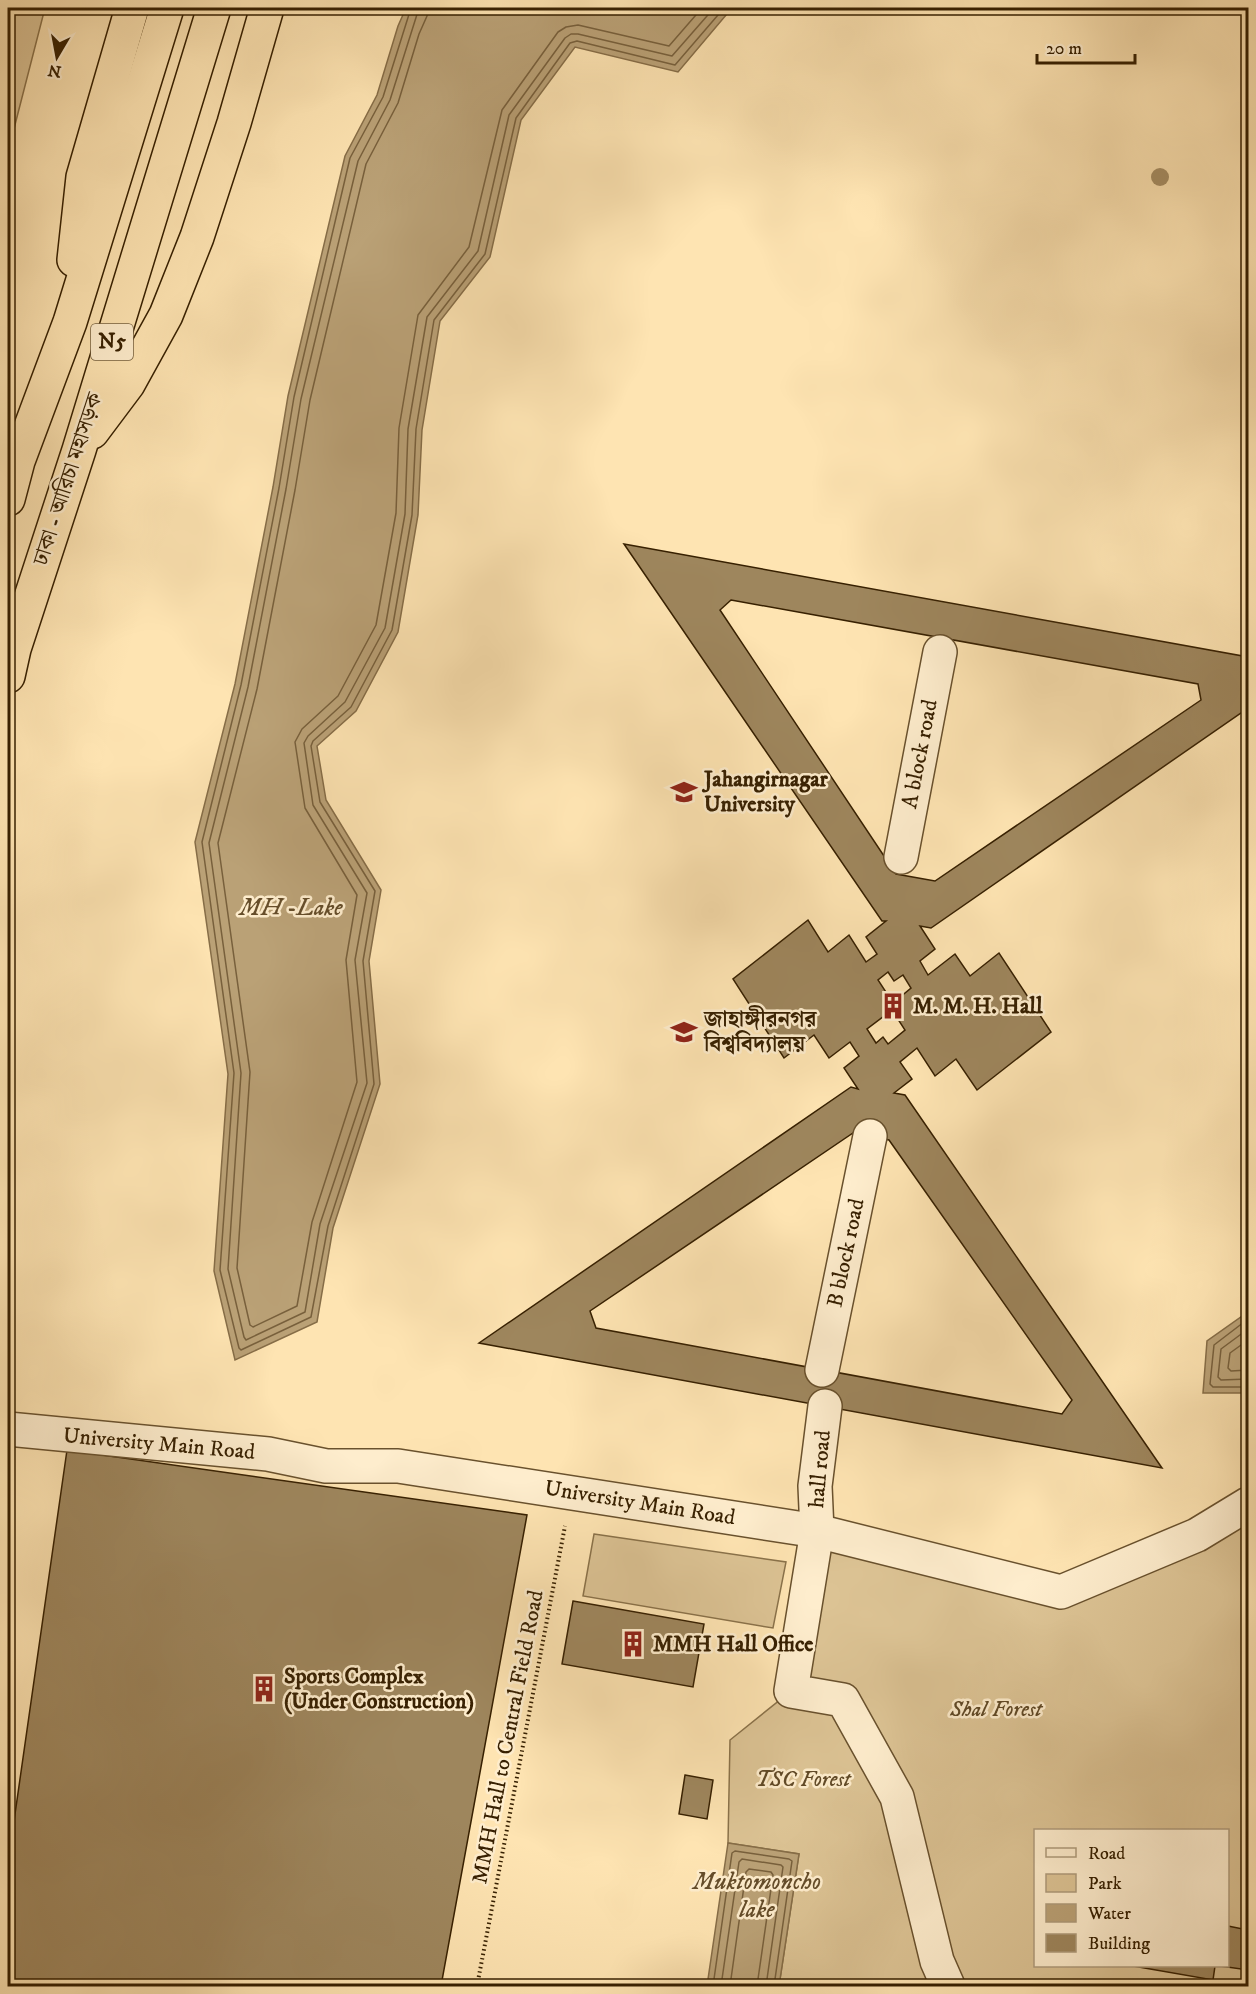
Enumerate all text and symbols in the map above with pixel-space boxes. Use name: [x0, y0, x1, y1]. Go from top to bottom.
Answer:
north arrow: [27, 27, 87, 87]
scale bar: [1037, 27, 1134, 65]
text: 20 m: [1046, 38, 1082, 60]
text: N: [46, 60, 63, 82]
road number: N5: [91, 324, 133, 360]
street label: ঢাকা - আরিচা মহাসড়ক: [26, 388, 109, 570]
street label: A block road: [896, 697, 944, 811]
place label: Jahangirnagar University: [701, 766, 829, 818]
school or university icon: Jahangirnagar University: [669, 777, 699, 807]
water label: MH -Lake: [238, 893, 343, 923]
building icon: M. M. H. Hall: [878, 991, 908, 1021]
place label: M. M. H. Hall: [913, 993, 1043, 1020]
place label: জাহাঙ্গীরনগর বিশ্ববিদ্যালয়: [703, 1005, 818, 1058]
school or university icon: জাহাঙ্গীরনগর বিশ্ববিদ্যালয়: [669, 1017, 699, 1047]
street label: B block road: [821, 1196, 871, 1310]
street label: University Main Road: [62, 1422, 256, 1466]
street label: hall road: [803, 1429, 837, 1509]
street label: University Main Road: [543, 1475, 737, 1531]
street label: MMH Hall to Central Field Road: [466, 1588, 550, 1886]
building icon: MMH Hall Office: [618, 1629, 648, 1659]
place label: MMH Hall Office: [653, 1631, 813, 1658]
place label: Sports Complex (Under Construction): [284, 1663, 474, 1715]
building icon: Sports Complex (Under Construction): [249, 1674, 279, 1704]
park label: Shal Forest: [949, 1696, 1043, 1723]
park label: TSC Forest: [755, 1766, 852, 1793]
legend: [1034, 1829, 1229, 1967]
text: Road: [1088, 1843, 1125, 1865]
water label: Muktomoncho lake: [691, 1867, 821, 1925]
text: Park: [1088, 1873, 1122, 1895]
text: Water: [1087, 1903, 1131, 1925]
text: Building: [1088, 1933, 1150, 1955]

